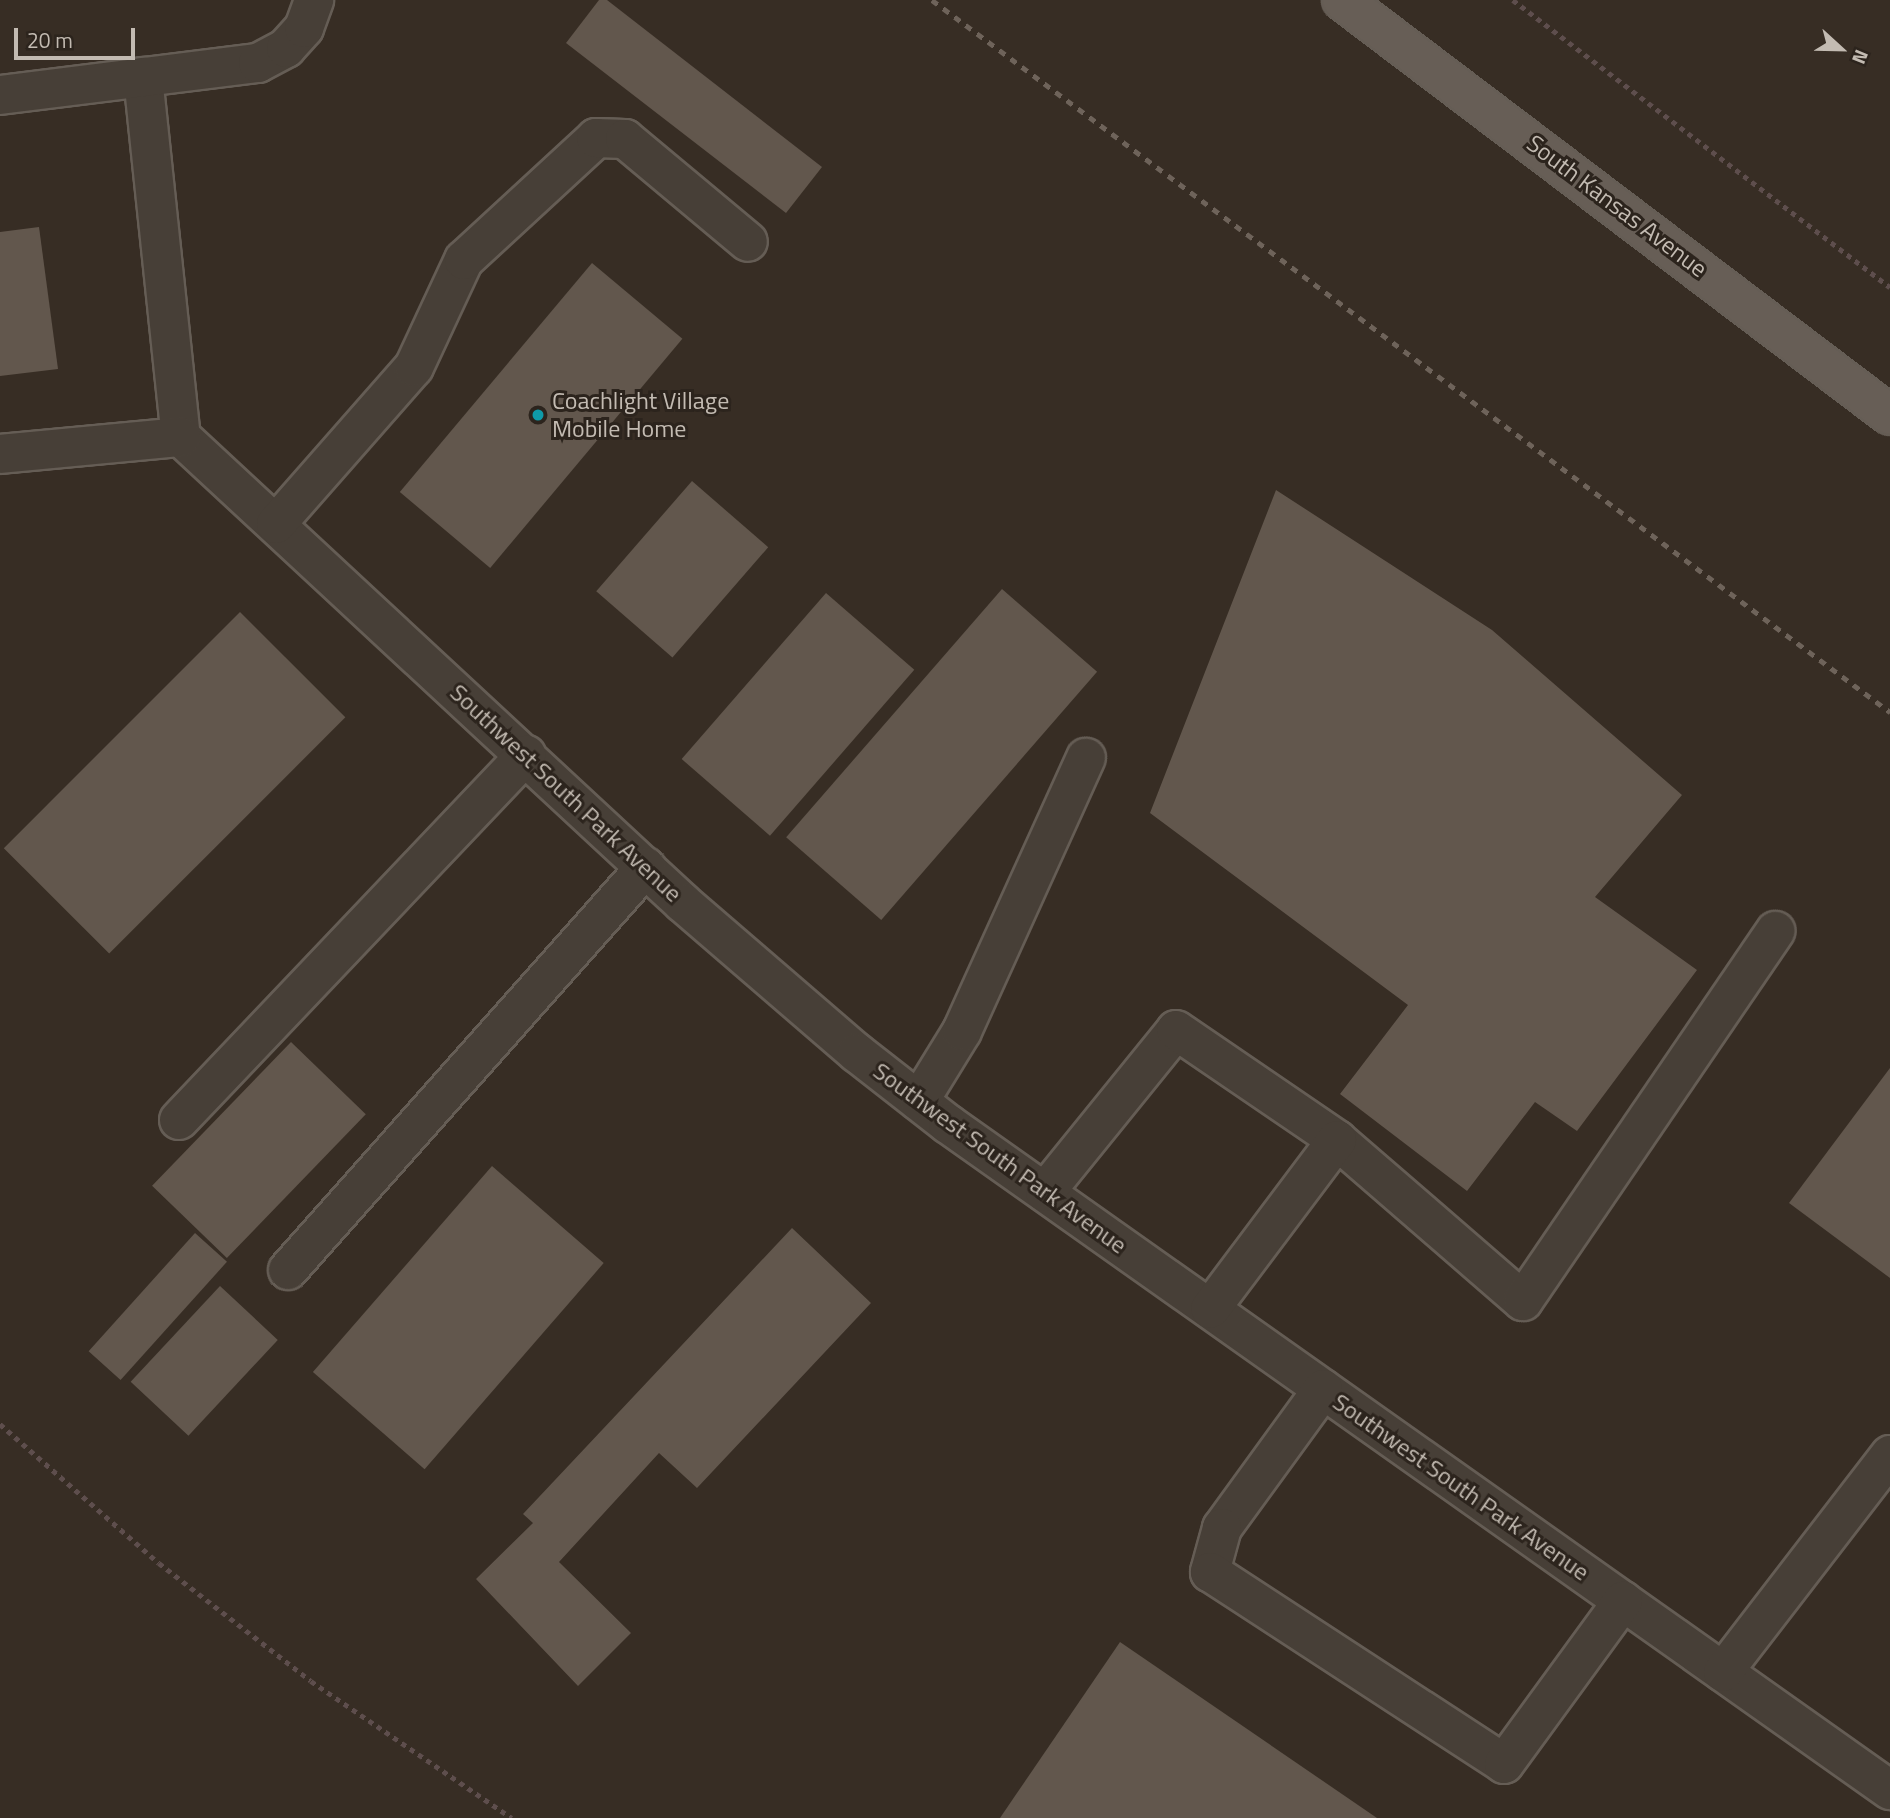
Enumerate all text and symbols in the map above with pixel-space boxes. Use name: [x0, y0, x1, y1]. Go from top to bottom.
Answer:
scale bar: [18, 14, 138, 58]
north arrow: [1806, 14, 1876, 84]
text: 20 m: [27, 24, 73, 56]
text: N: [1845, 46, 1877, 69]
street label: South Kansas Avenue: [1521, 129, 1713, 283]
place label: Coachlight Village Mobile Home: [552, 387, 729, 443]
marker: Coachlight Village Mobile Home: [530, 407, 546, 423]
street label: Southwest South Park Avenue: [444, 678, 688, 908]
street label: Southwest South Park Avenue: [868, 1056, 1132, 1260]
street label: Southwest South Park Avenue: [1327, 1387, 1595, 1587]

